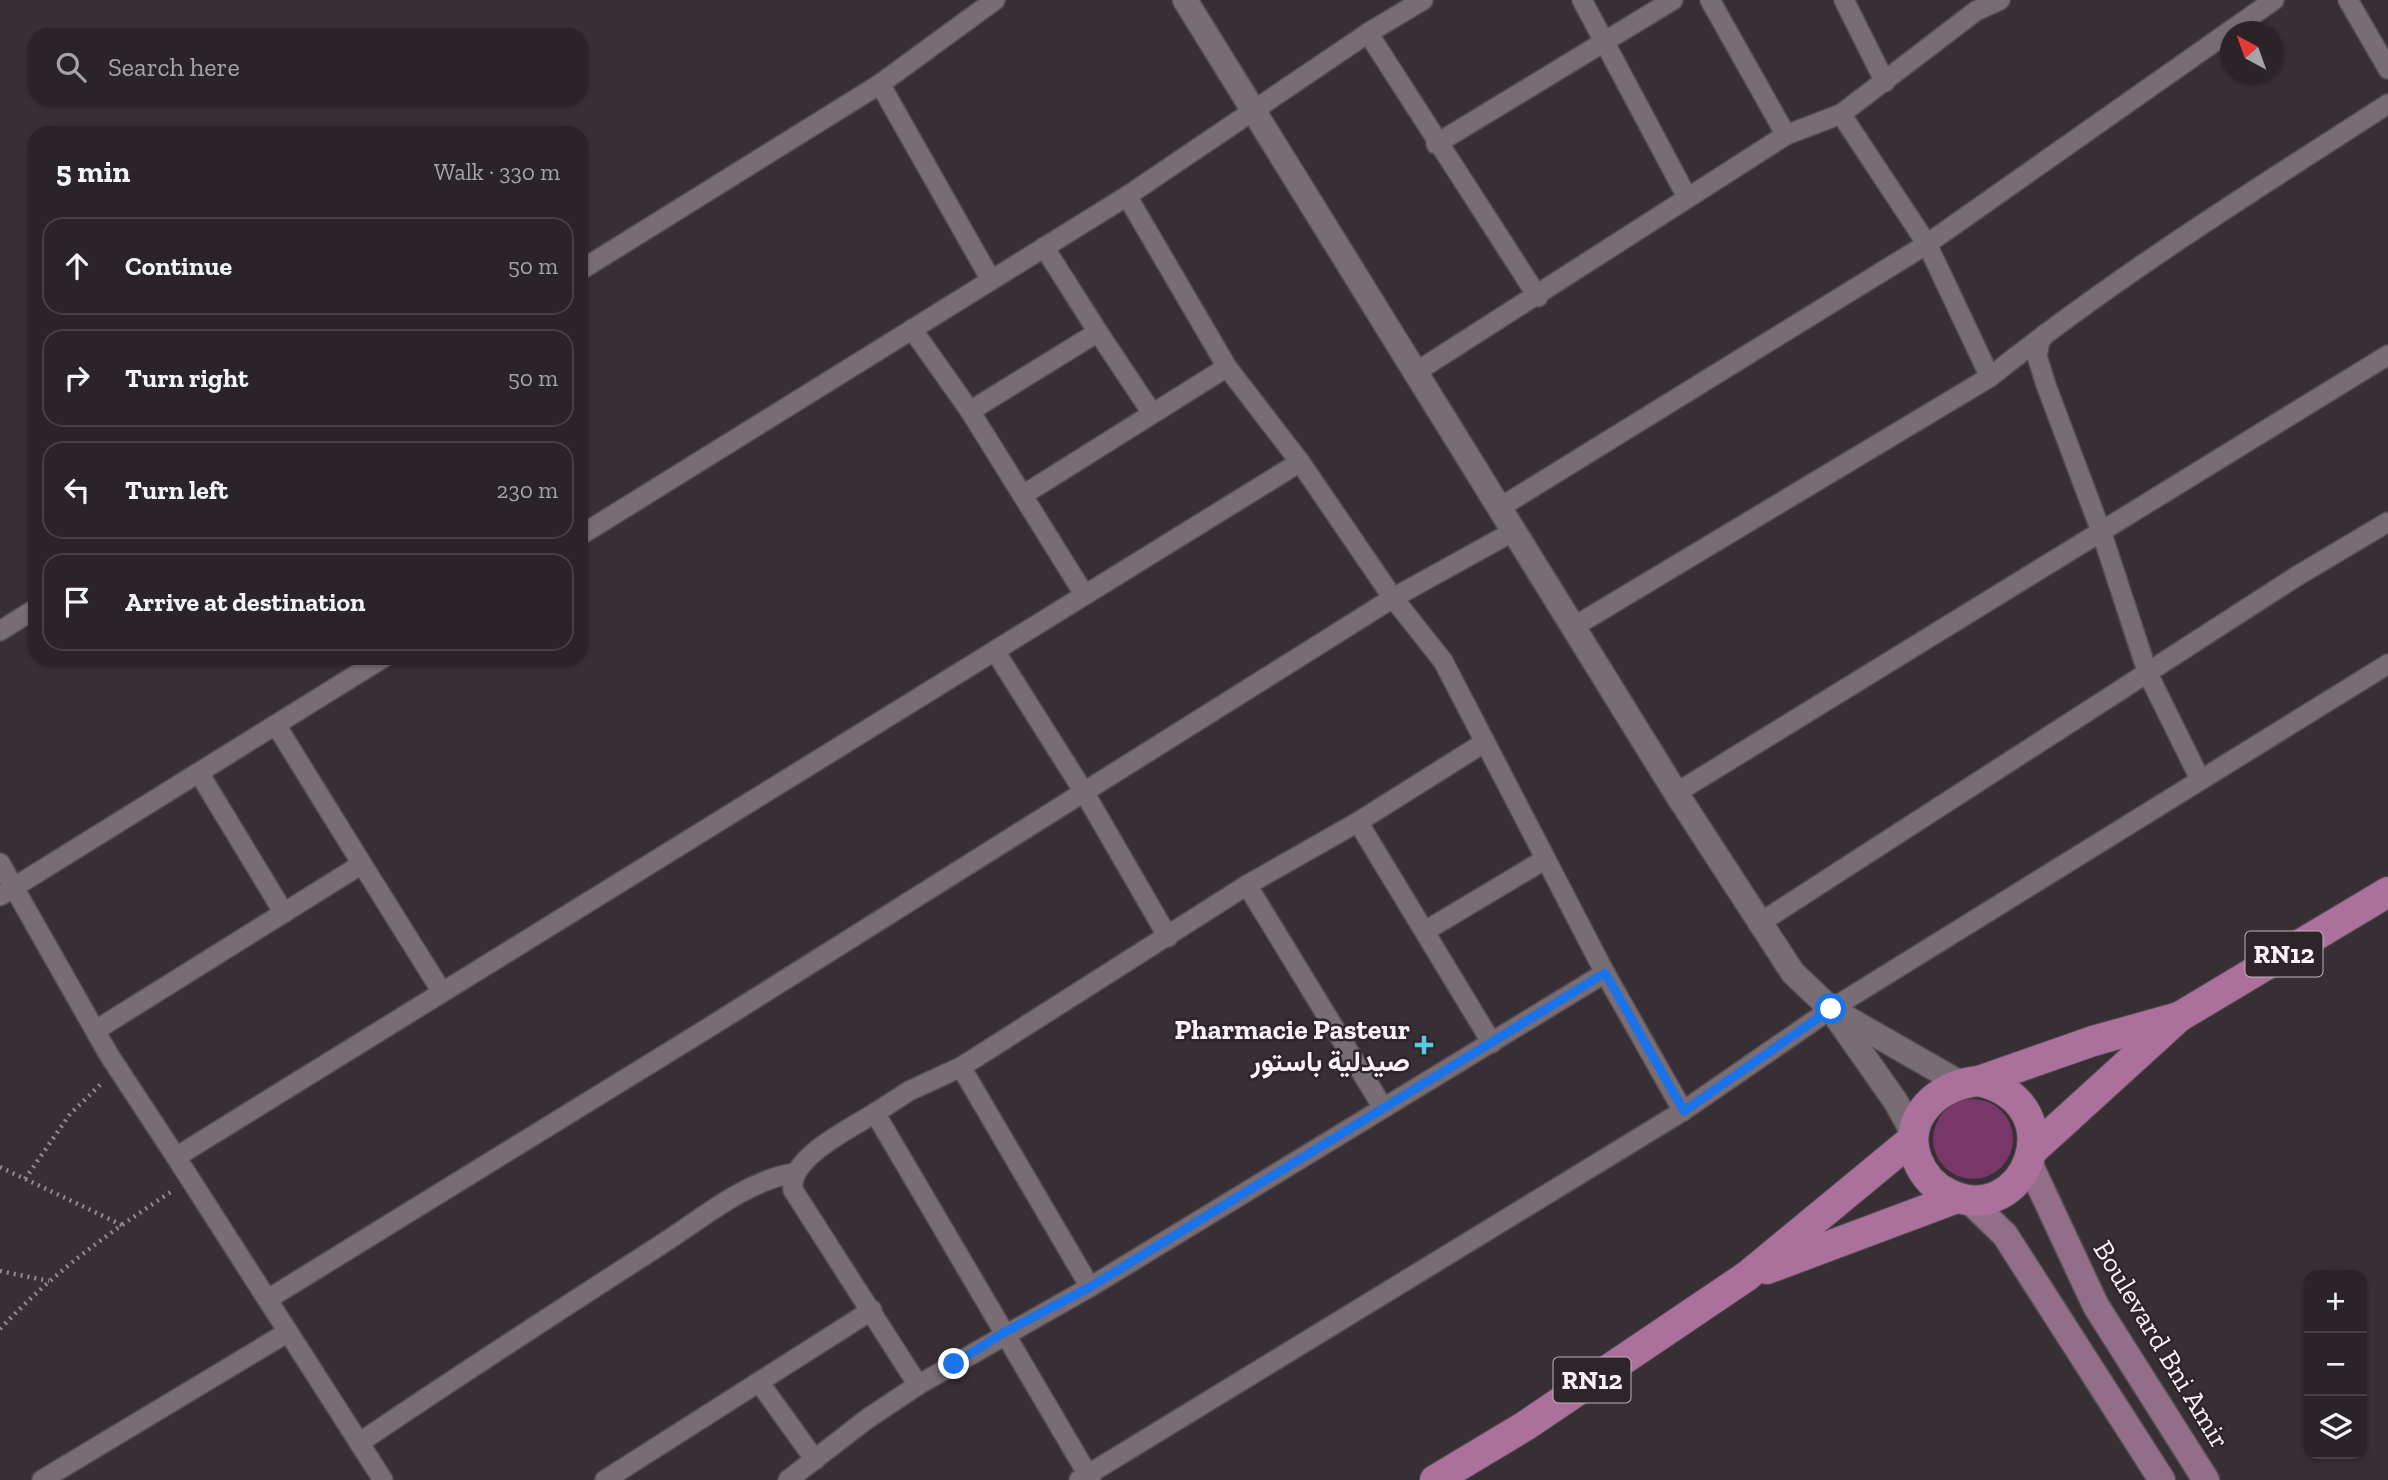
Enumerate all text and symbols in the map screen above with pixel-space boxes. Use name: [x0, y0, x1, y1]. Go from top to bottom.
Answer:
north arrow: [2220, 21, 2283, 84]
search box: [28, 28, 588, 105]
icon: search: [52, 48, 90, 86]
text: Search here: [108, 51, 240, 83]
text: 5 min: [56, 154, 130, 190]
text: Walk · 330 m: [434, 158, 560, 186]
icon: ahead: [58, 247, 96, 285]
text: Continue: [125, 250, 232, 282]
text: 50 m: [508, 252, 558, 280]
icon: right: [58, 359, 96, 397]
text: Turn right: [125, 362, 248, 394]
text: 50 m: [508, 364, 558, 392]
icon: left: [58, 471, 96, 509]
text: Turn left: [125, 474, 228, 506]
text: 230 m: [497, 476, 558, 504]
icon: arrive: [58, 583, 96, 621]
text: Arrive at destination: [125, 586, 365, 618]
road number: RN12: [2246, 931, 2322, 976]
route start: [1815, 993, 1846, 1024]
place label: Pharmacie Pasteur صيدلية باستور: [1174, 1013, 1410, 1079]
marker: Pharmacie Pasteur صيدلية باستور: [1416, 1037, 1432, 1053]
street label: Boulevard Bni Amir: [2087, 1234, 2237, 1454]
map controls: [2304, 1270, 2367, 1459]
button: +: [2304, 1270, 2367, 1333]
button: −: [2304, 1333, 2367, 1396]
route end: [938, 1348, 969, 1379]
road number: RN12: [1554, 1358, 1630, 1402]
button: layers: [2304, 1396, 2367, 1459]

